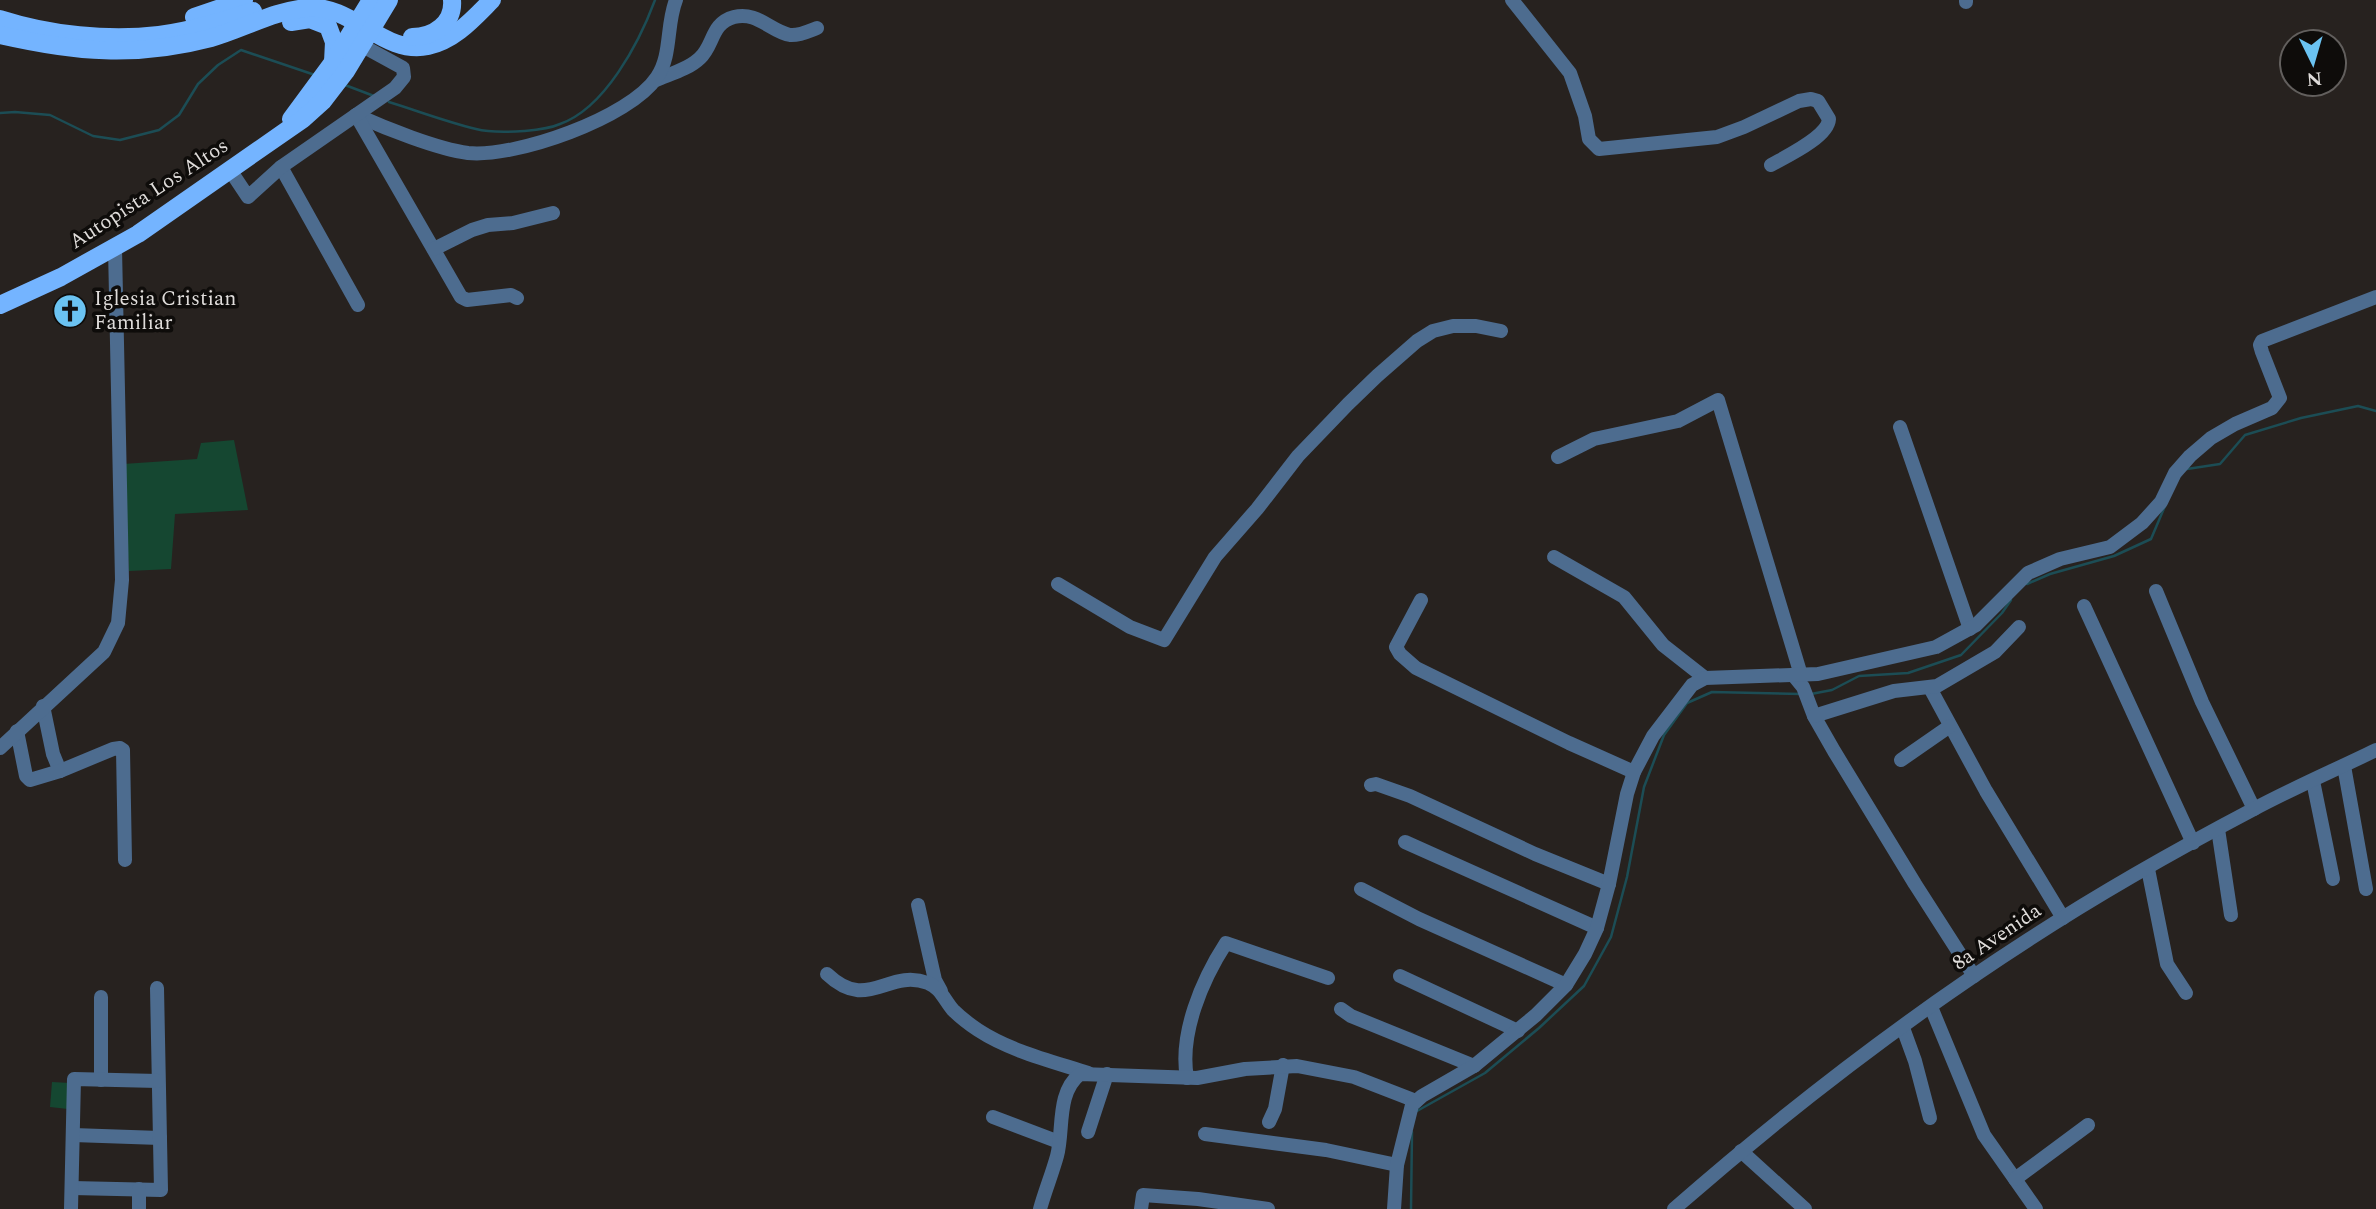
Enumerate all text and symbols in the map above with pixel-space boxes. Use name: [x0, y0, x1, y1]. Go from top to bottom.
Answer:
north arrow: [2278, 28, 2348, 98]
text: N: [2305, 63, 2323, 94]
street label: Autopista Los Altos: [63, 130, 235, 258]
place label: Iglesia Cristian Familiar: [94, 283, 236, 339]
church icon: Iglesia Cristian Familiar: [51, 292, 89, 330]
street label: 8a Avenida: [1946, 895, 2049, 979]

